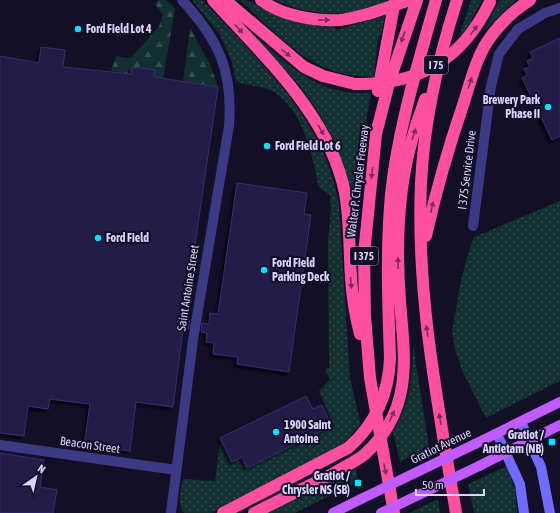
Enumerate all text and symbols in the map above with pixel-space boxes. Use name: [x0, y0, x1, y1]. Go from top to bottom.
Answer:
one-way arrow: [318, 17, 331, 23]
place label: Ford Field Lot 4: [86, 22, 152, 36]
marker: Ford Field Lot 4: [73, 24, 83, 34]
one-way arrow: [234, 24, 244, 34]
one-way arrow: [470, 25, 478, 35]
one-way arrow: [400, 31, 406, 43]
one-way arrow: [281, 48, 292, 57]
road number: I 75: [424, 56, 448, 74]
one-way arrow: [467, 77, 473, 89]
place label: Brewery Park Phase II: [483, 93, 541, 121]
marker: Brewery Park Phase II: [543, 102, 553, 112]
one-way arrow: [317, 124, 324, 136]
street label: Walter P. Chrysler Freeway: [344, 124, 372, 238]
one-way arrow: [411, 128, 417, 140]
street label: I 375 Service Drive: [455, 130, 479, 210]
place label: Ford Field Lot 6: [275, 139, 341, 153]
marker: Ford Field Lot 6: [262, 141, 272, 151]
one-way arrow: [369, 167, 375, 179]
one-way arrow: [430, 201, 436, 213]
place label: Ford Field: [106, 231, 149, 245]
marker: Ford Field: [93, 233, 103, 243]
street label: Saint Antoine Street: [174, 243, 202, 332]
road number: I 375: [350, 247, 378, 265]
place label: Ford Field Parking Deck: [272, 256, 330, 284]
one-way arrow: [395, 256, 401, 269]
marker: Ford Field Parking Deck: [259, 265, 269, 275]
one-way arrow: [348, 277, 355, 289]
one-way arrow: [424, 325, 430, 337]
one-way arrow: [389, 411, 395, 422]
one-way arrow: [437, 413, 443, 425]
place label: 1900 Saint Antoine: [283, 418, 331, 446]
street label: Gratiot Avenue: [409, 425, 473, 467]
marker: 1900 Saint Antoine: [271, 427, 281, 437]
place label: Gratiot / Antietam (NB): [482, 428, 545, 456]
street label: Beacon Street: [59, 434, 122, 456]
marker: Gratiot / Antietam (NB): [547, 437, 557, 447]
north arrow: [16, 457, 56, 497]
text: N: [36, 462, 48, 476]
one-way arrow: [383, 463, 389, 475]
place label: Gratiot / Chrysler NS (SB): [282, 469, 351, 497]
scale bar: [416, 471, 484, 497]
marker: Gratiot / Chrysler NS (SB): [353, 478, 363, 488]
text: 50 m: [422, 478, 444, 492]

